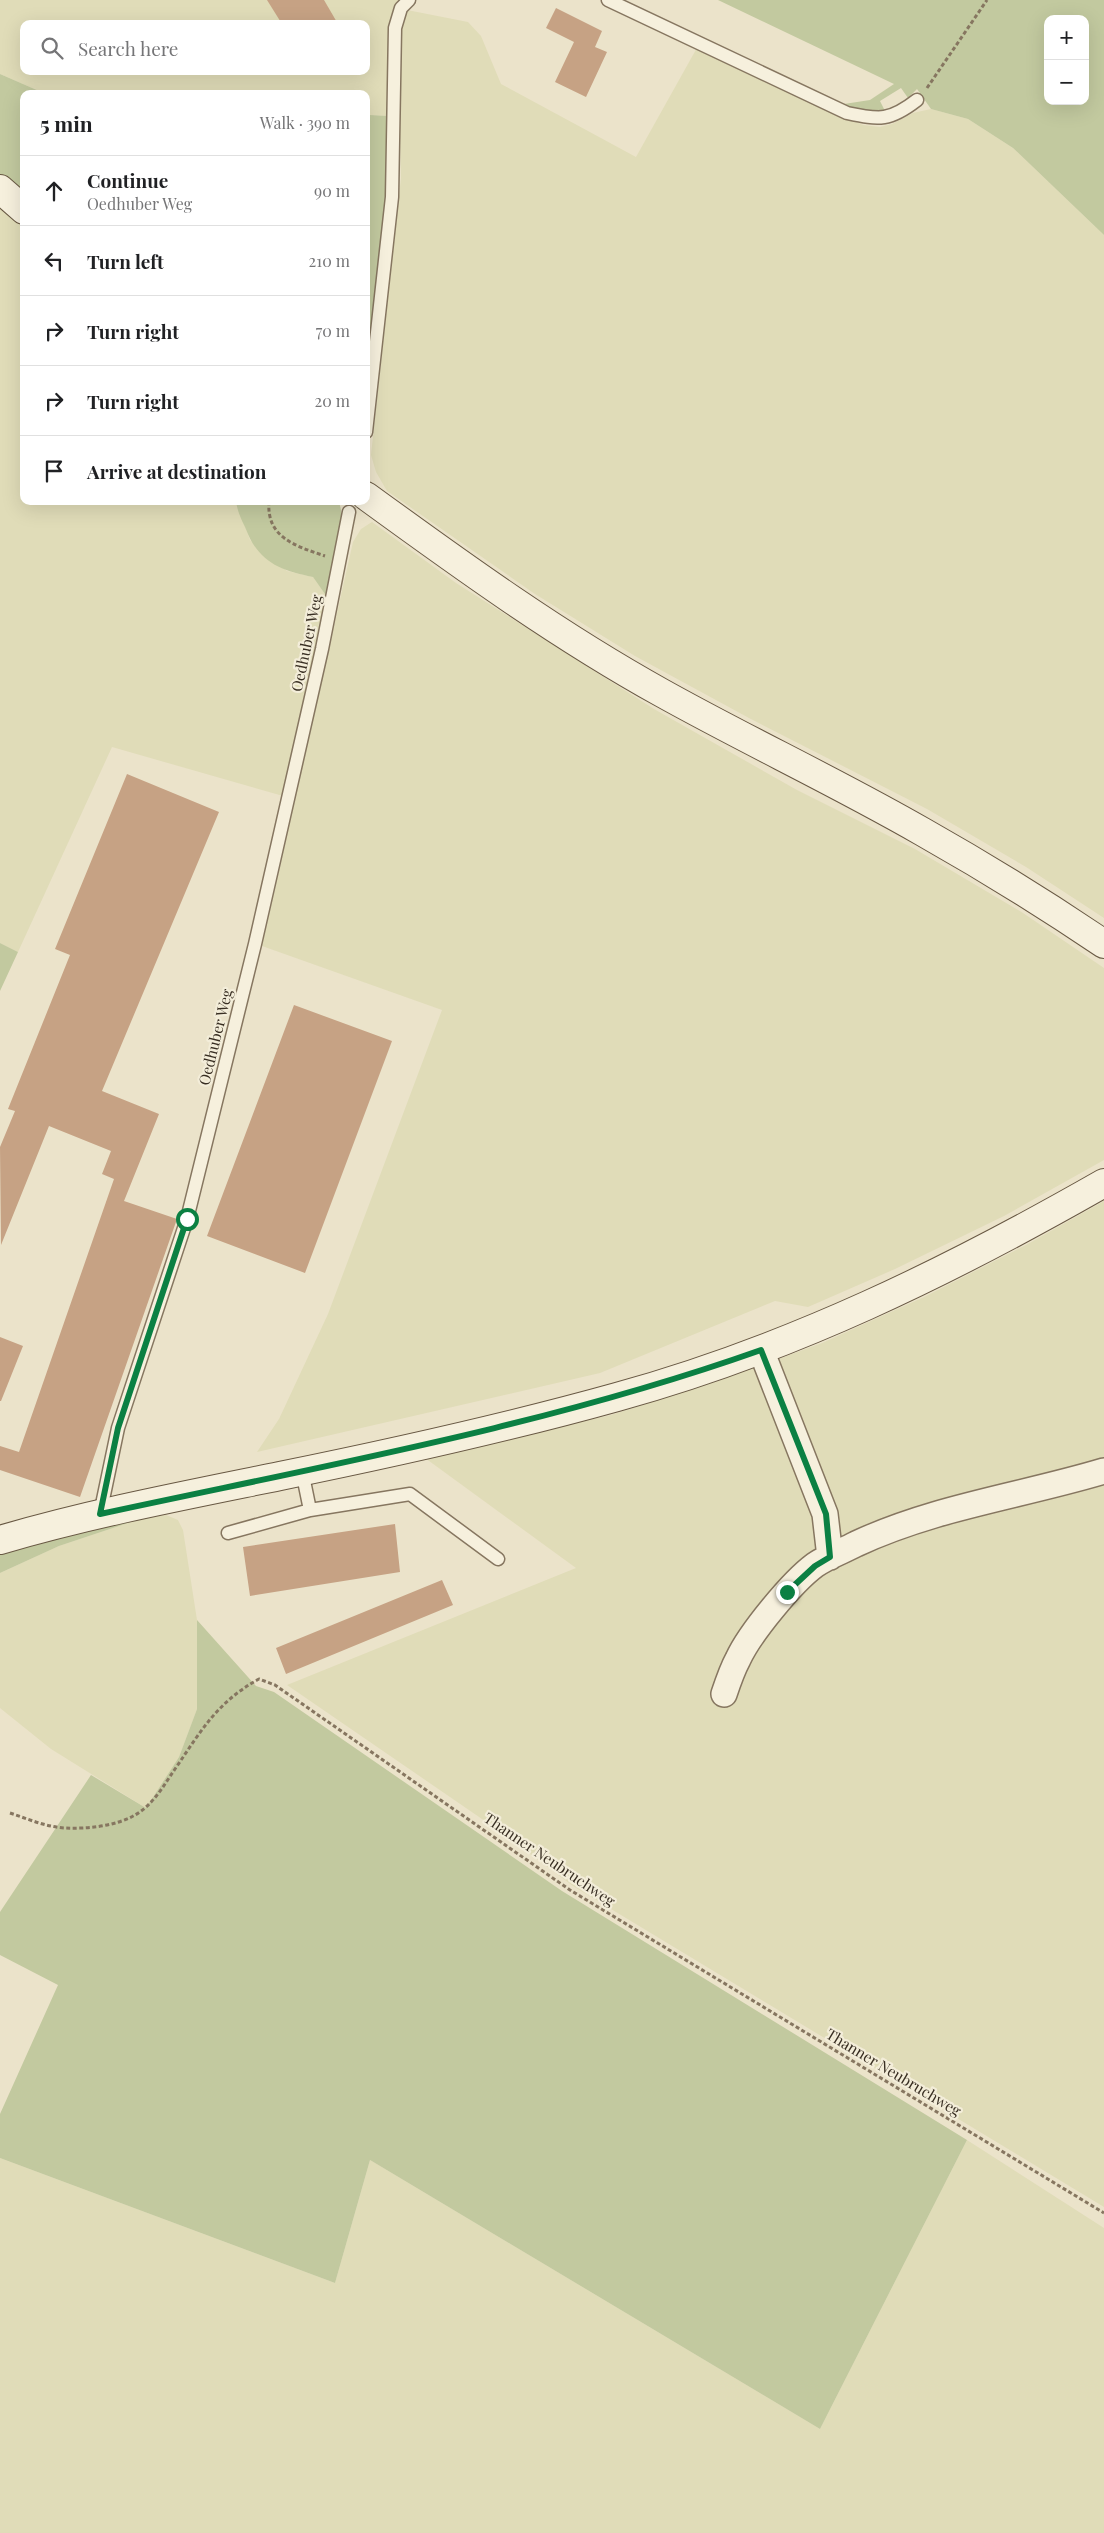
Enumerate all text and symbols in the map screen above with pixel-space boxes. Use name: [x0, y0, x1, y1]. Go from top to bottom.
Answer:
map controls: [1044, 15, 1089, 105]
button: +: [1044, 15, 1089, 60]
search box: [20, 20, 370, 75]
icon: search: [38, 34, 66, 62]
text: Search here: [78, 35, 178, 61]
button: −: [1044, 60, 1089, 105]
text: 5 min: [40, 109, 93, 137]
text: Walk · 390 m: [260, 112, 350, 133]
text: Continue: [87, 167, 168, 193]
icon: ahead: [40, 177, 68, 205]
text: 90 m: [314, 180, 350, 201]
text: Oedhuber Weg: [87, 193, 192, 214]
icon: left: [40, 247, 68, 275]
text: Turn left: [87, 248, 164, 274]
text: 210 m: [309, 250, 350, 271]
icon: right: [40, 317, 68, 345]
text: Turn right: [87, 318, 179, 344]
text: 70 m: [316, 320, 350, 341]
icon: right: [40, 387, 68, 415]
text: Turn right: [87, 388, 179, 414]
text: 20 m: [315, 390, 350, 411]
icon: arrive: [40, 457, 68, 485]
text: Arrive at destination: [87, 458, 267, 484]
street label: Oedhuber Weg: [286, 593, 326, 693]
street label: Oedhuber Weg: [193, 987, 237, 1087]
route start: [176, 1208, 199, 1231]
route end: [776, 1581, 799, 1604]
street label: Thanner Neubruchweg: [480, 1808, 620, 1911]
street label: Thanner Neubruchweg: [823, 2024, 965, 2120]

